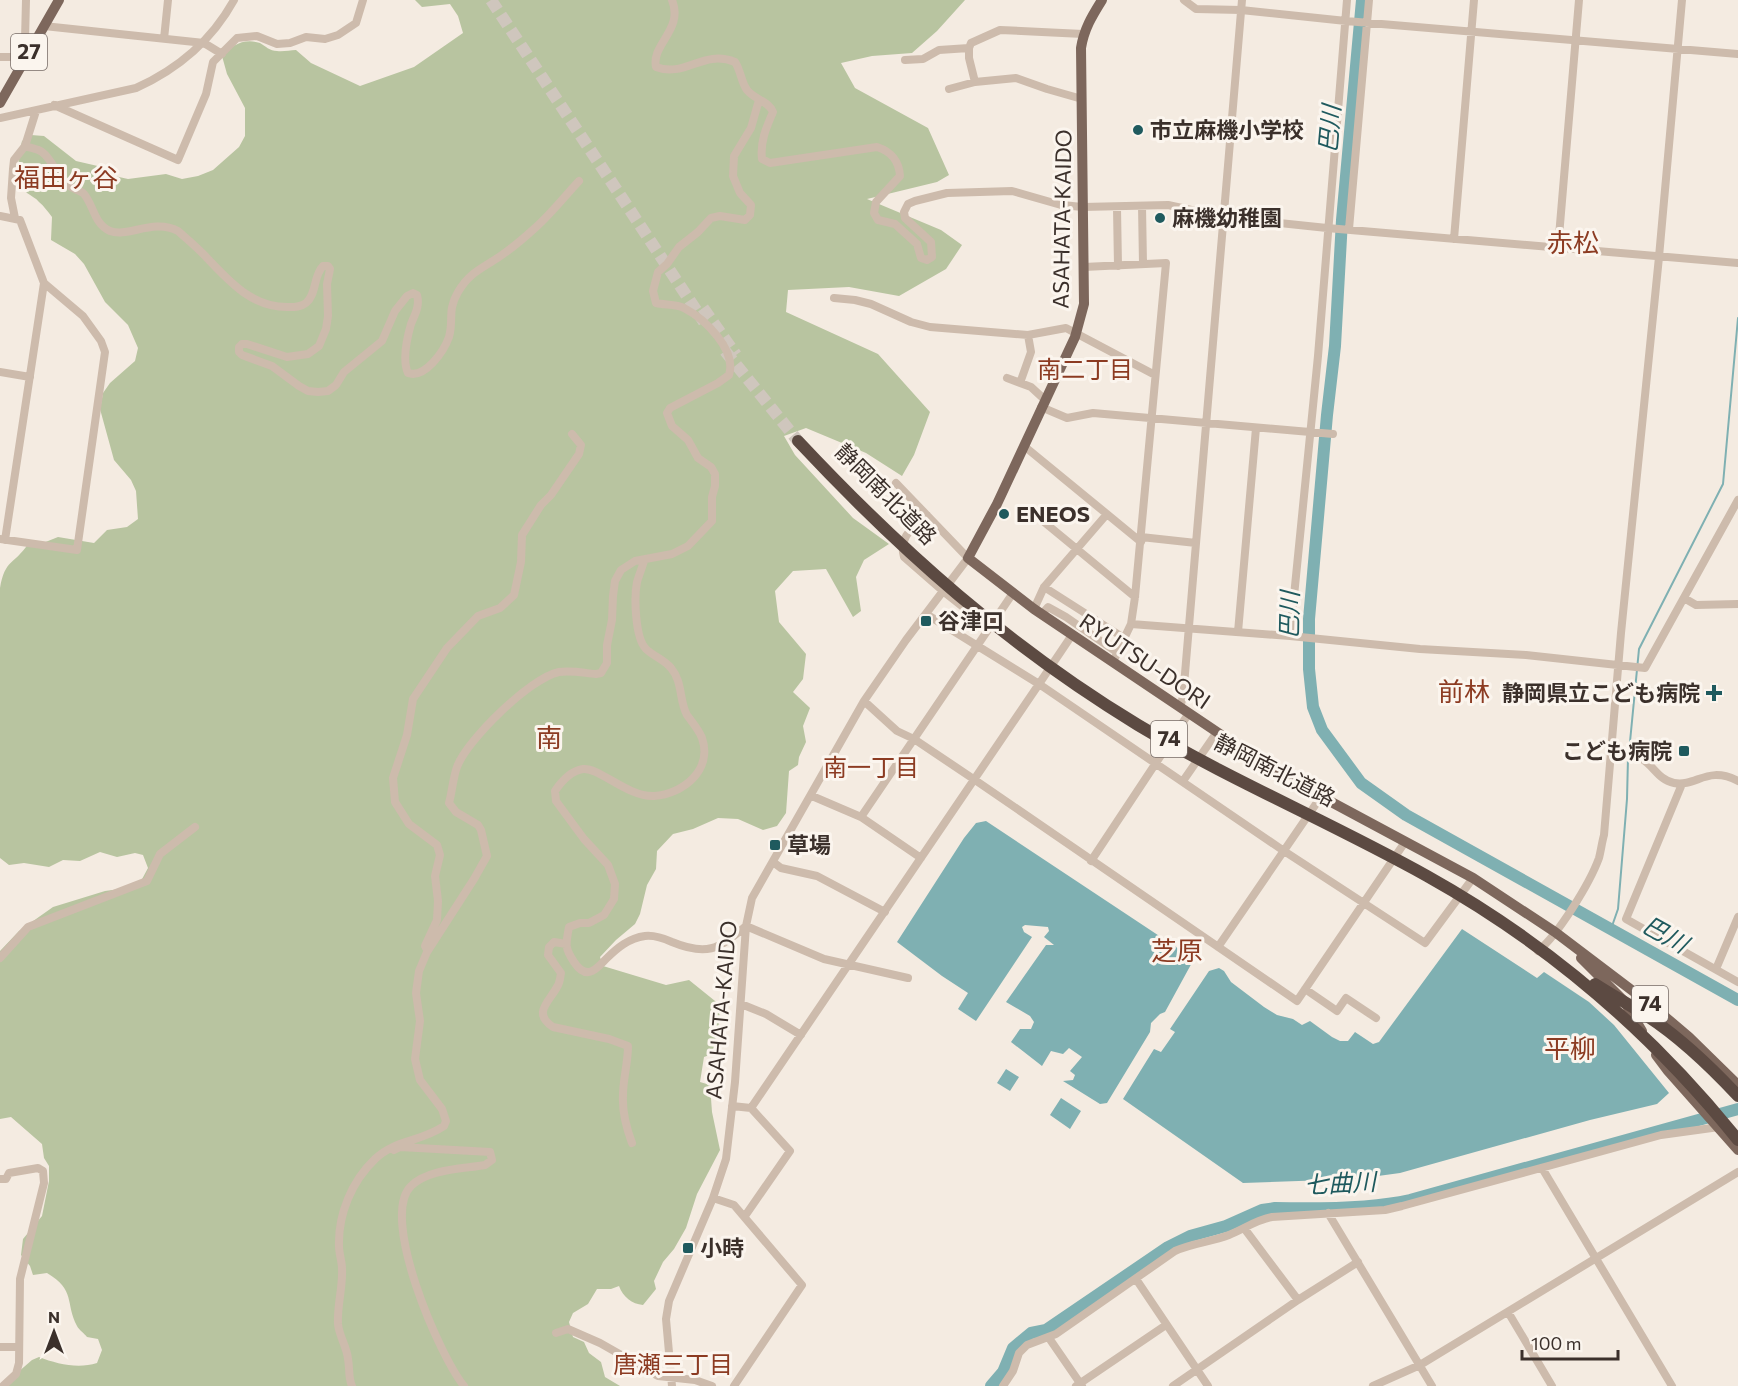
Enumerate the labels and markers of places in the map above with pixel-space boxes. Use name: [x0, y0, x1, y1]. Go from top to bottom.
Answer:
place label: 市立麻機小学校: [1150, 116, 1304, 143]
marker: 市立麻機小学校: [1131, 123, 1145, 137]
place label: 麻機幼稚園: [1172, 204, 1282, 231]
marker: 麻機幼稚園: [1153, 211, 1167, 225]
place label: ENEOS: [1016, 500, 1090, 527]
marker: ENEOS: [997, 507, 1011, 521]
place label: 谷津口: [938, 607, 1004, 634]
marker: 谷津口: [919, 614, 933, 628]
place label: 静岡県立こども病院: [1502, 679, 1700, 706]
marker: 静岡県立こども病院: [1705, 684, 1723, 702]
place label: こども病院: [1562, 737, 1672, 764]
marker: こども病院: [1677, 744, 1691, 758]
place label: 草場: [787, 831, 831, 858]
marker: 草場: [768, 838, 782, 852]
place label: 小時: [700, 1234, 744, 1261]
marker: 小時: [681, 1241, 695, 1255]

